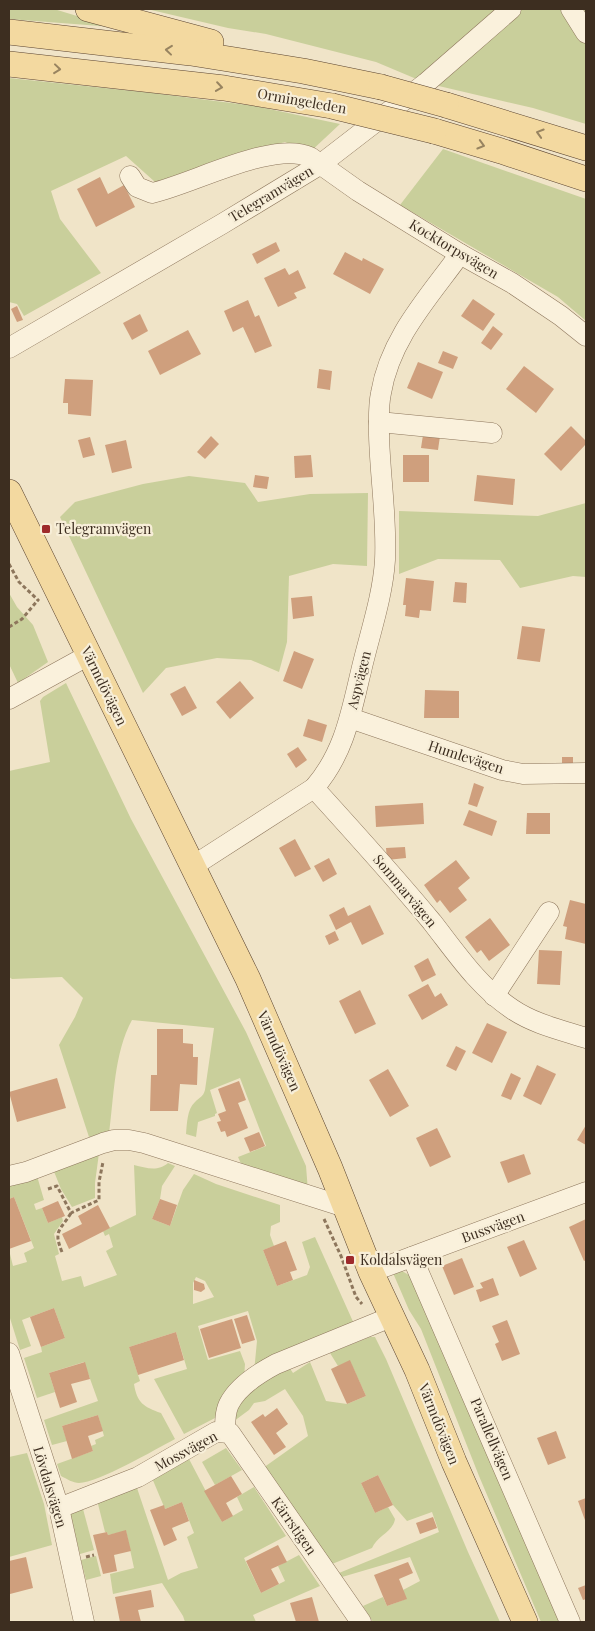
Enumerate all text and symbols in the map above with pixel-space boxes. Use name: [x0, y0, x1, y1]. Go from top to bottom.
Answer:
one-way arrow: [164, 45, 172, 56]
one-way arrow: [54, 63, 62, 74]
one-way arrow: [215, 81, 223, 92]
street label: Ormingeleden: [256, 83, 349, 118]
one-way arrow: [536, 128, 545, 138]
one-way arrow: [476, 139, 484, 149]
street label: Telegramvägen: [225, 161, 317, 226]
street label: Kocktorpsvägen: [406, 214, 503, 283]
place label: Telegramvägen: [56, 519, 152, 538]
marker: Telegramvägen: [40, 523, 52, 535]
street label: Värmdövägen: [77, 642, 132, 729]
street label: Aspvägen: [342, 648, 375, 712]
street label: Humlevägen: [426, 735, 507, 778]
street label: Sommarvägen: [369, 850, 442, 932]
street label: Värmdövägen: [253, 1007, 306, 1095]
street label: Bussvägen: [459, 1206, 528, 1247]
place label: Koldalsvägen: [360, 1250, 443, 1269]
marker: Koldalsvägen: [344, 1254, 356, 1266]
street label: Värmdövägen: [414, 1379, 465, 1468]
street label: Parallellvägen: [467, 1395, 519, 1483]
street label: Mossvägen: [151, 1426, 221, 1475]
street label: Lövdalsvägen: [29, 1444, 72, 1531]
street label: Kärrstigen: [268, 1493, 322, 1559]

